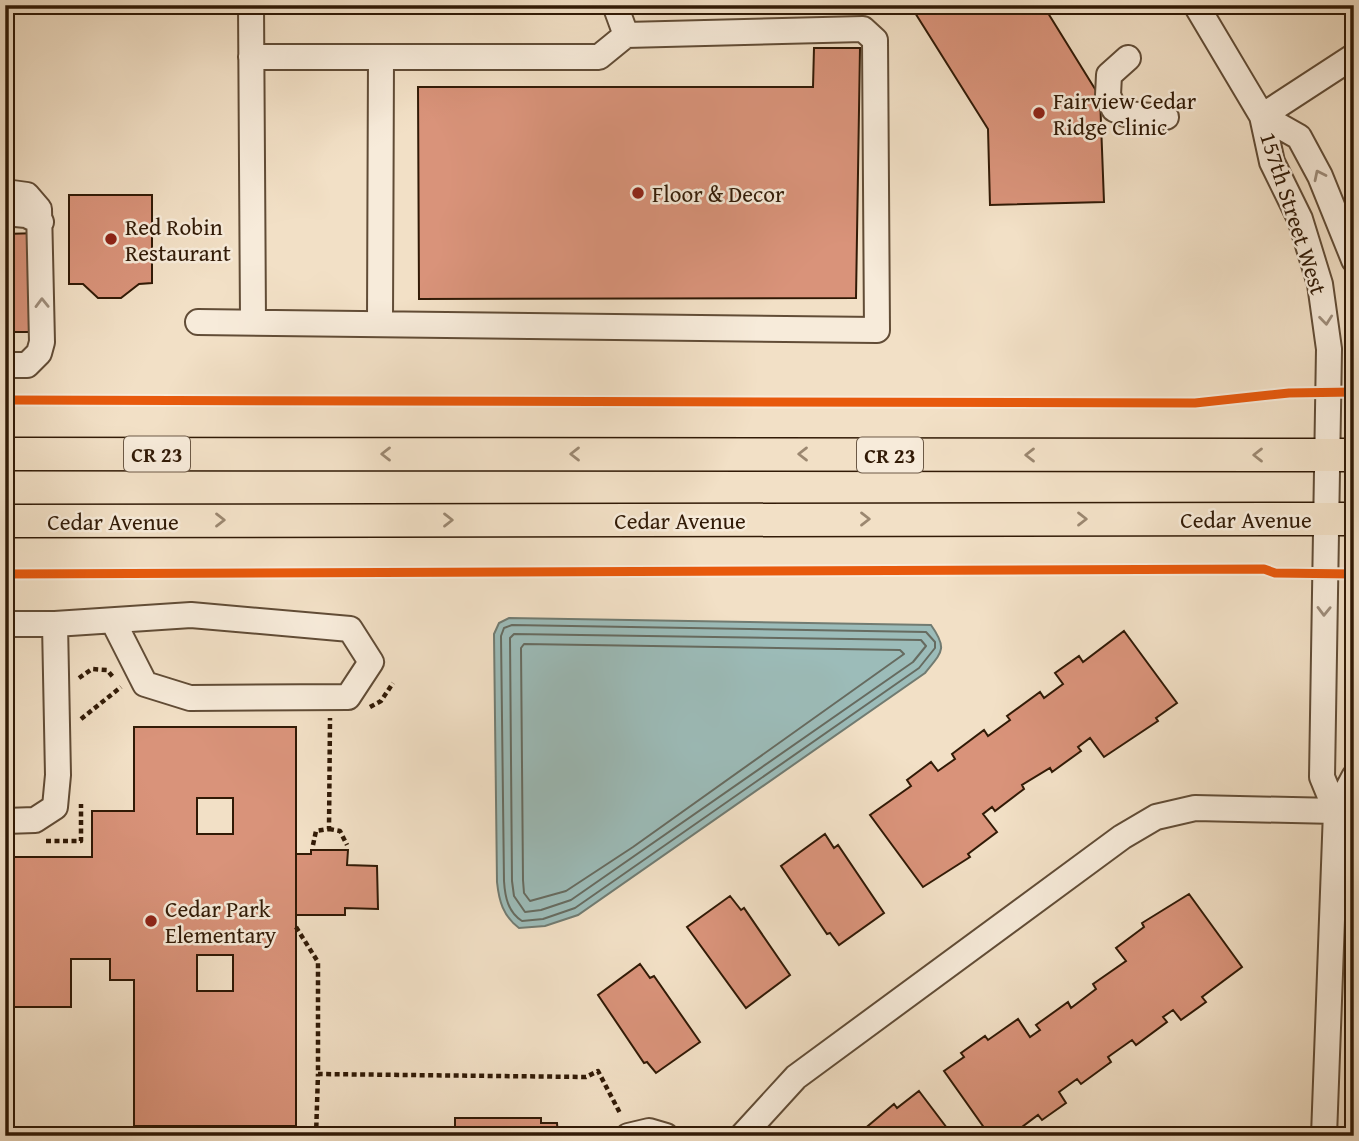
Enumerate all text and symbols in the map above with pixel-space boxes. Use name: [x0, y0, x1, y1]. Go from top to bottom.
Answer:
place label: Fairview Cedar Ridge Clinic: [1053, 84, 1197, 143]
marker: Fairview Cedar Ridge Clinic: [1031, 105, 1047, 121]
street label: 157th Street West: [1252, 127, 1336, 299]
one-way arrow: [1314, 170, 1328, 182]
place label: Floor & Decor: [652, 177, 785, 210]
marker: Floor & Decor: [630, 185, 646, 201]
place label: Red Robin Restaurant: [125, 210, 231, 269]
marker: Red Robin Restaurant: [103, 231, 119, 247]
one-way arrow: [34, 297, 50, 308]
one-way arrow: [1319, 314, 1334, 326]
road number: CR 23: [124, 436, 190, 472]
road number: CR 23: [857, 438, 923, 472]
one-way arrow: [381, 446, 391, 462]
one-way arrow: [570, 446, 580, 462]
one-way arrow: [797, 446, 808, 462]
one-way arrow: [1025, 447, 1035, 463]
one-way arrow: [1252, 447, 1263, 463]
street label: Cedar Avenue: [1180, 503, 1312, 536]
street label: Cedar Avenue: [614, 504, 746, 537]
street label: Cedar Avenue: [47, 505, 179, 538]
one-way arrow: [860, 511, 871, 527]
one-way arrow: [1077, 511, 1087, 527]
one-way arrow: [216, 512, 226, 528]
one-way arrow: [443, 512, 454, 528]
one-way arrow: [1316, 607, 1332, 617]
place label: Cedar Park Elementary: [165, 892, 277, 951]
marker: Cedar Park Elementary: [143, 913, 159, 929]

